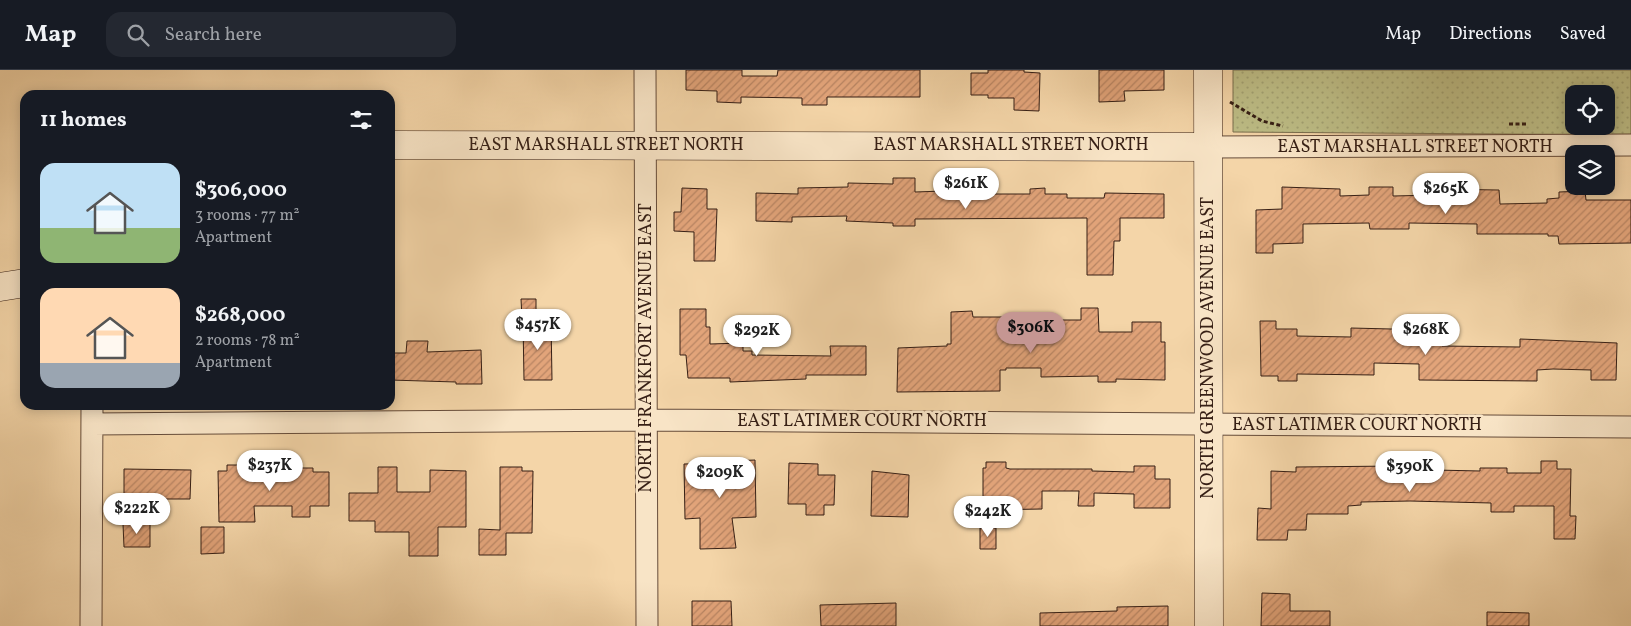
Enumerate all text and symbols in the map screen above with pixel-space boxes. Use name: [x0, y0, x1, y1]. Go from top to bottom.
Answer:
search box: [106, 12, 456, 57]
text: Map: [25, 18, 76, 52]
icon: search: [124, 21, 152, 49]
text: Search here: [164, 22, 262, 48]
text: Map: [1385, 22, 1421, 47]
text: Directions: [1449, 22, 1532, 47]
text: Saved: [1560, 22, 1606, 47]
map controls: [1565, 85, 1615, 195]
button: locate: [1565, 85, 1615, 135]
text: 11 homes: [40, 106, 127, 135]
icon: filters: [347, 106, 375, 134]
street label: EAST MARSHALL STREET NORTH: [468, 133, 744, 158]
street label: EAST MARSHALL STREET NORTH: [873, 133, 1149, 158]
street label: EAST MARSHALL STREET NORTH: [1277, 135, 1553, 160]
button: layers: [1565, 145, 1615, 195]
pin: $261K: [931, 168, 1001, 210]
pin: $265K: [1411, 172, 1481, 215]
text: $261K: [944, 173, 988, 195]
text: $306,000: [195, 176, 287, 205]
text: $265K: [1423, 178, 1469, 200]
icon: home: [80, 183, 140, 243]
street label: NORTH GREENWOOD AVENUE EAST: [1196, 196, 1221, 499]
street label: NORTH FRANKFORT AVENUE EAST: [634, 203, 659, 493]
text: 3 rooms · 77 m²: [195, 205, 299, 227]
text: Apartment: [195, 227, 272, 249]
text: $268,000: [195, 301, 286, 330]
icon: home: [80, 308, 140, 368]
pin: $457K: [503, 308, 573, 351]
pin: $306K: [996, 312, 1066, 354]
text: $457K: [515, 314, 561, 336]
pin: $292K: [722, 314, 792, 357]
pin: $268K: [1391, 314, 1461, 356]
text: $306K: [1007, 317, 1055, 339]
text: $268K: [1403, 319, 1449, 341]
text: $292K: [734, 320, 780, 342]
text: 2 rooms · 78 m²: [195, 330, 300, 352]
text: Apartment: [195, 352, 272, 374]
street label: EAST LATIMER COURT NORTH: [737, 409, 987, 434]
street label: EAST LATIMER COURT NORTH: [1232, 413, 1482, 438]
pin: $237K: [235, 450, 305, 492]
pin: $390K: [1375, 450, 1445, 493]
text: $237K: [248, 455, 292, 477]
pin: $209K: [685, 456, 755, 499]
text: $390K: [1386, 456, 1434, 478]
text: $209K: [696, 462, 744, 484]
pin: $222K: [102, 492, 172, 535]
pin: $242K: [953, 496, 1023, 538]
text: $222K: [114, 498, 160, 520]
text: $242K: [965, 501, 1011, 523]

